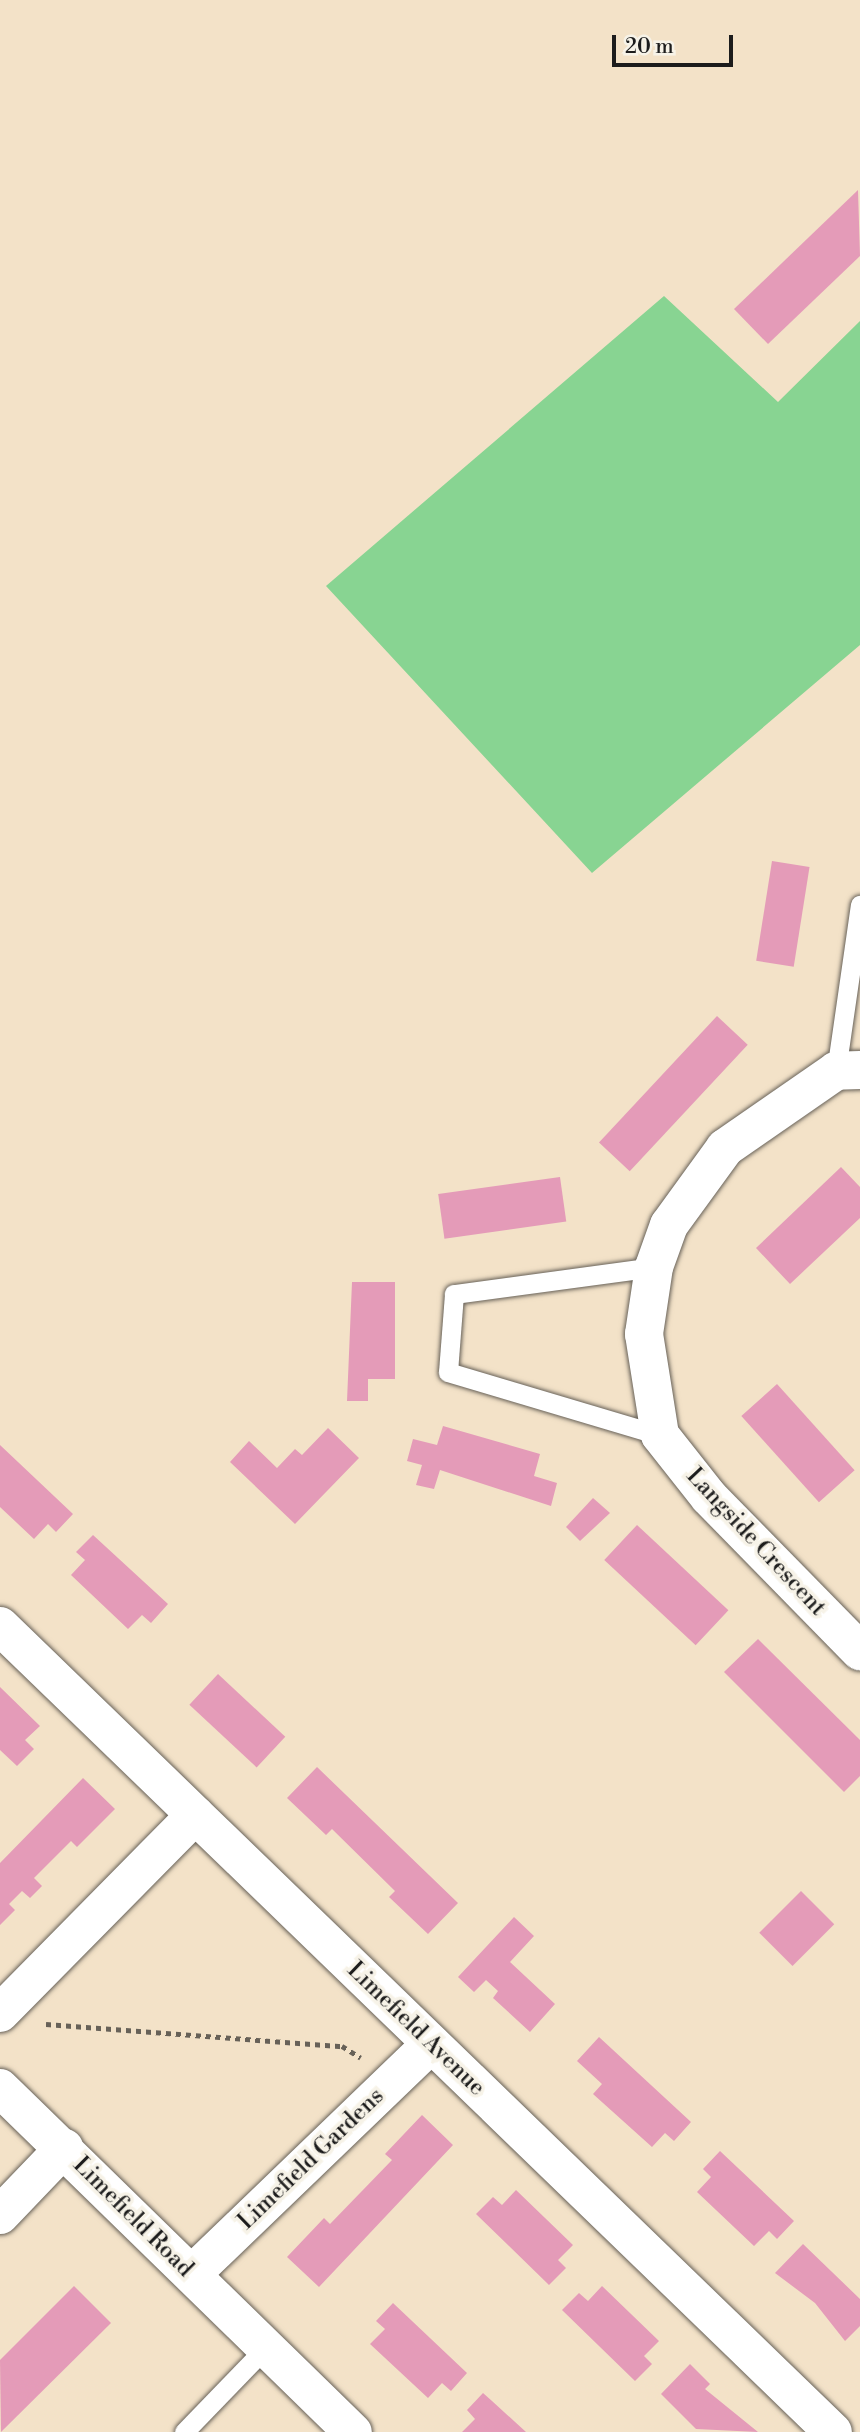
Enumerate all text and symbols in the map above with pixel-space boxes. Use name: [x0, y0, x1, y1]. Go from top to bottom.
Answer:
scale bar: [615, 21, 736, 65]
text: 20 m: [625, 34, 674, 60]
street label: Langside Crescent: [680, 1462, 832, 1622]
street label: Limefield Avenue: [341, 1956, 491, 2102]
street label: Limefield Gardens: [232, 2082, 390, 2236]
street label: Limefield Road: [67, 2151, 199, 2283]

